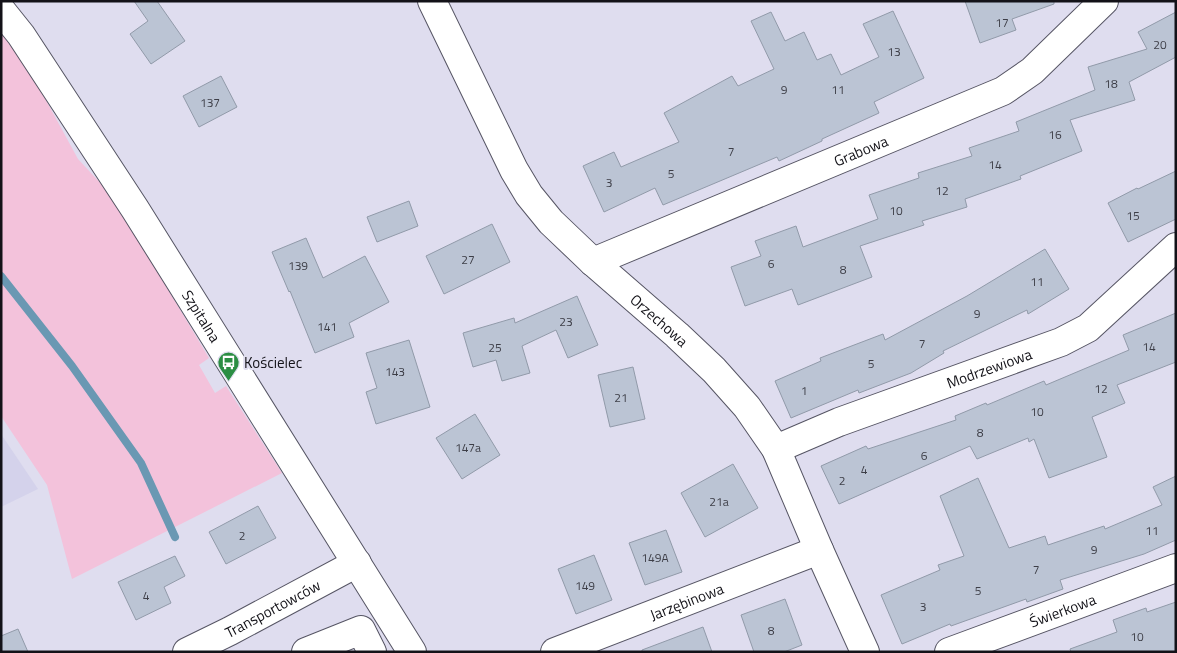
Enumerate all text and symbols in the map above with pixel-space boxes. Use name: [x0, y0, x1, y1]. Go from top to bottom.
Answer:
house number: 17: [995, 13, 1009, 32]
house number: 20: [1153, 35, 1167, 54]
house number: 13: [887, 42, 901, 61]
house number: 18: [1104, 74, 1118, 93]
house number: 9: [781, 80, 788, 99]
house number: 11: [831, 80, 845, 99]
house number: 137: [200, 93, 220, 112]
house number: 16: [1048, 125, 1062, 144]
street label: Grabowa: [830, 129, 892, 172]
house number: 7: [728, 142, 734, 161]
house number: 14: [988, 155, 1002, 174]
house number: 5: [668, 164, 675, 183]
house number: 3: [606, 173, 612, 192]
house number: 12: [935, 181, 949, 200]
house number: 10: [889, 201, 903, 220]
house number: 15: [1126, 206, 1140, 225]
house number: 27: [461, 250, 475, 269]
house number: 6: [768, 254, 775, 273]
house number: 139: [288, 256, 308, 275]
house number: 8: [840, 260, 847, 279]
house number: 11: [1030, 272, 1044, 291]
street label: Szpitalna: [177, 285, 227, 347]
street label: Orzechowa: [625, 288, 694, 352]
house number: 9: [974, 304, 981, 323]
house number: 23: [559, 312, 573, 331]
house number: 141: [317, 317, 337, 336]
house number: 7: [919, 334, 925, 353]
house number: 14: [1142, 337, 1156, 356]
house number: 25: [488, 338, 502, 357]
street label: Modrzewiowa: [943, 342, 1035, 394]
bus stop icon: Kościelec: [216, 350, 240, 381]
place label: Kościelec: [244, 351, 302, 374]
house number: 5: [868, 354, 875, 373]
house number: 143: [385, 362, 405, 381]
house number: 12: [1094, 379, 1108, 398]
house number: 1: [801, 381, 807, 400]
house number: 21: [614, 388, 628, 407]
house number: 10: [1030, 402, 1044, 421]
house number: 8: [977, 423, 984, 442]
house number: 147a: [455, 438, 481, 457]
house number: 6: [921, 446, 928, 465]
house number: 4: [861, 460, 868, 479]
house number: 2: [839, 471, 845, 490]
house number: 21a: [709, 492, 729, 511]
house number: 11: [1145, 521, 1159, 540]
house number: 2: [239, 526, 245, 545]
house number: 9: [1091, 540, 1098, 559]
house number: 149A: [641, 548, 669, 567]
house number: 7: [1033, 560, 1039, 579]
street label: Transportowców: [221, 573, 324, 643]
house number: 149: [575, 576, 595, 595]
street label: Jarzębinowa: [646, 576, 727, 626]
house number: 5: [975, 581, 982, 600]
house number: 4: [143, 586, 150, 605]
street label: Świerkowa: [1026, 587, 1099, 633]
house number: 3: [920, 597, 926, 616]
house number: 8: [768, 621, 775, 640]
house number: 10: [1130, 627, 1144, 646]

